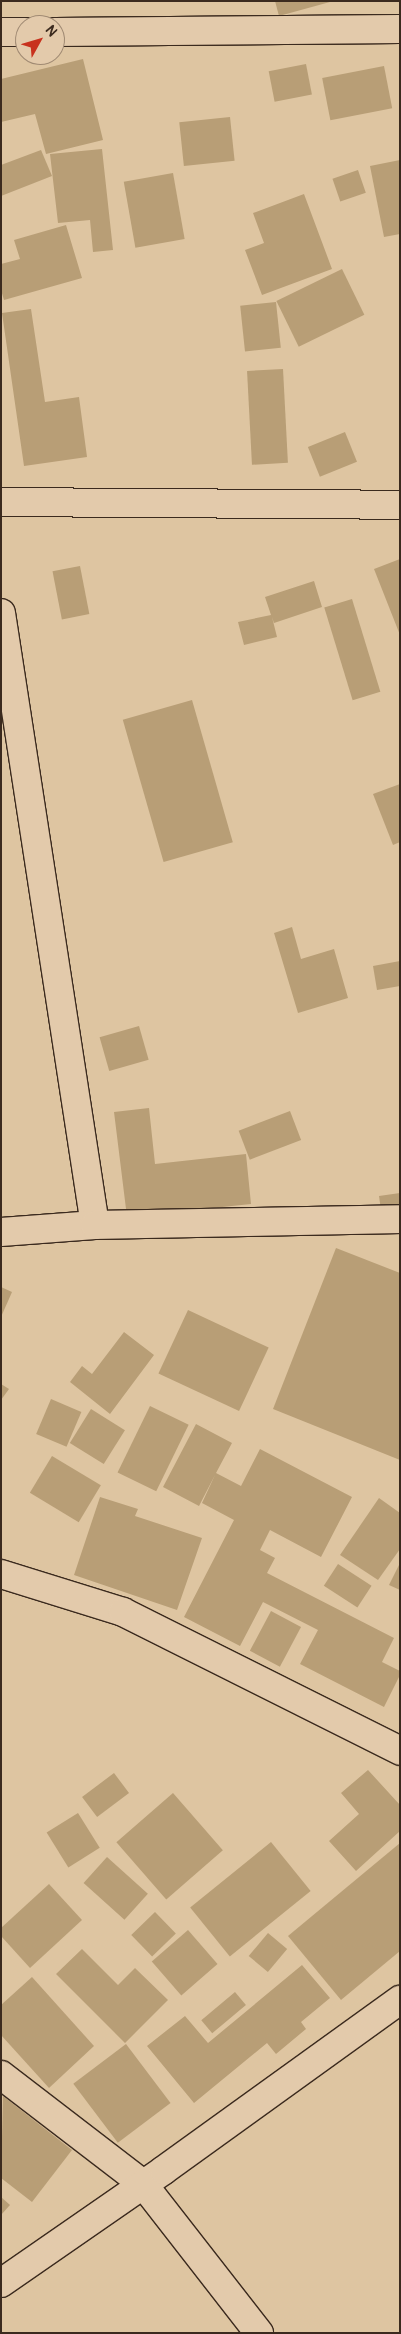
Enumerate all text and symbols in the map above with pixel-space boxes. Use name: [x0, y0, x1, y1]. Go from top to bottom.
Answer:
north arrow: [15, 15, 65, 65]
text: N: [42, 22, 61, 40]

